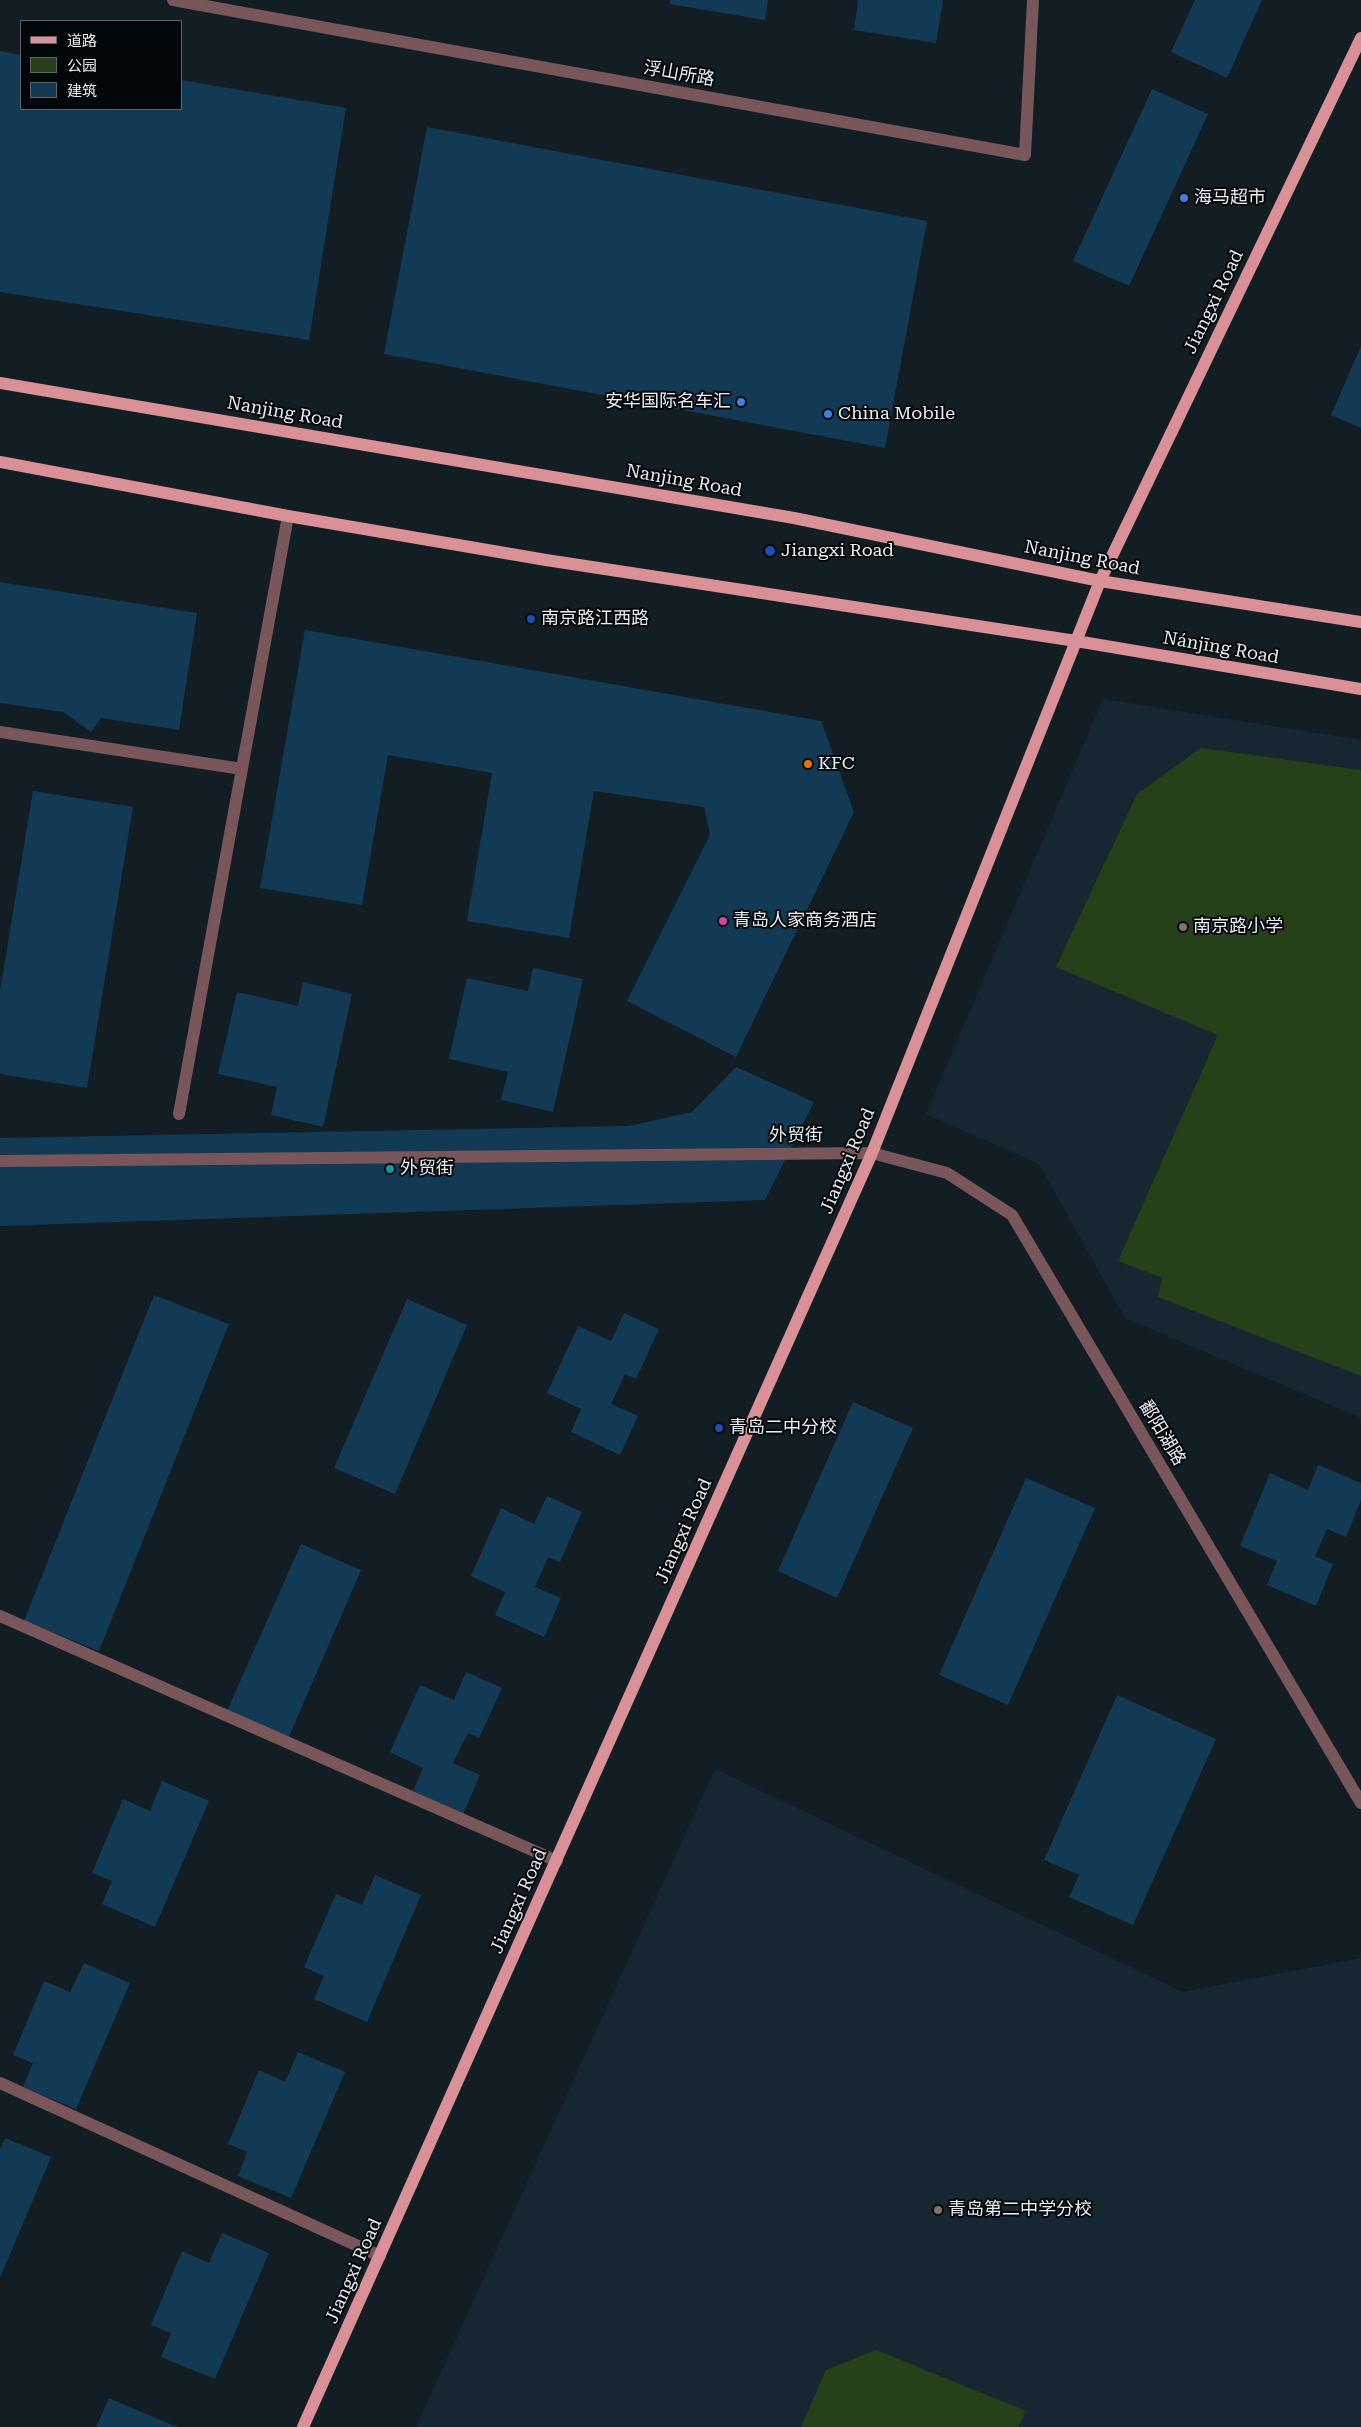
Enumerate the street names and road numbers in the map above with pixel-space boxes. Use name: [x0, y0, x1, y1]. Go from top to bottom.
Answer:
street label: 浮山所路: [642, 57, 716, 91]
street label: Jiangxi Road: [1180, 247, 1248, 357]
street label: Nanjing Road: [225, 392, 345, 434]
street label: Nanjing Road: [624, 460, 744, 502]
street label: Nanjing Road: [1022, 536, 1142, 580]
street label: Nánjīng Road: [1161, 627, 1281, 669]
street label: Jiangxi Road: [816, 1105, 880, 1217]
street label: 外贸街: [769, 1125, 823, 1147]
street label: 鄱阳湖路: [1134, 1397, 1190, 1469]
street label: Jiangxi Road: [651, 1475, 717, 1587]
street label: Jiangxi Road: [486, 1845, 552, 1957]
street label: Jiangxi Road: [321, 2215, 387, 2327]

